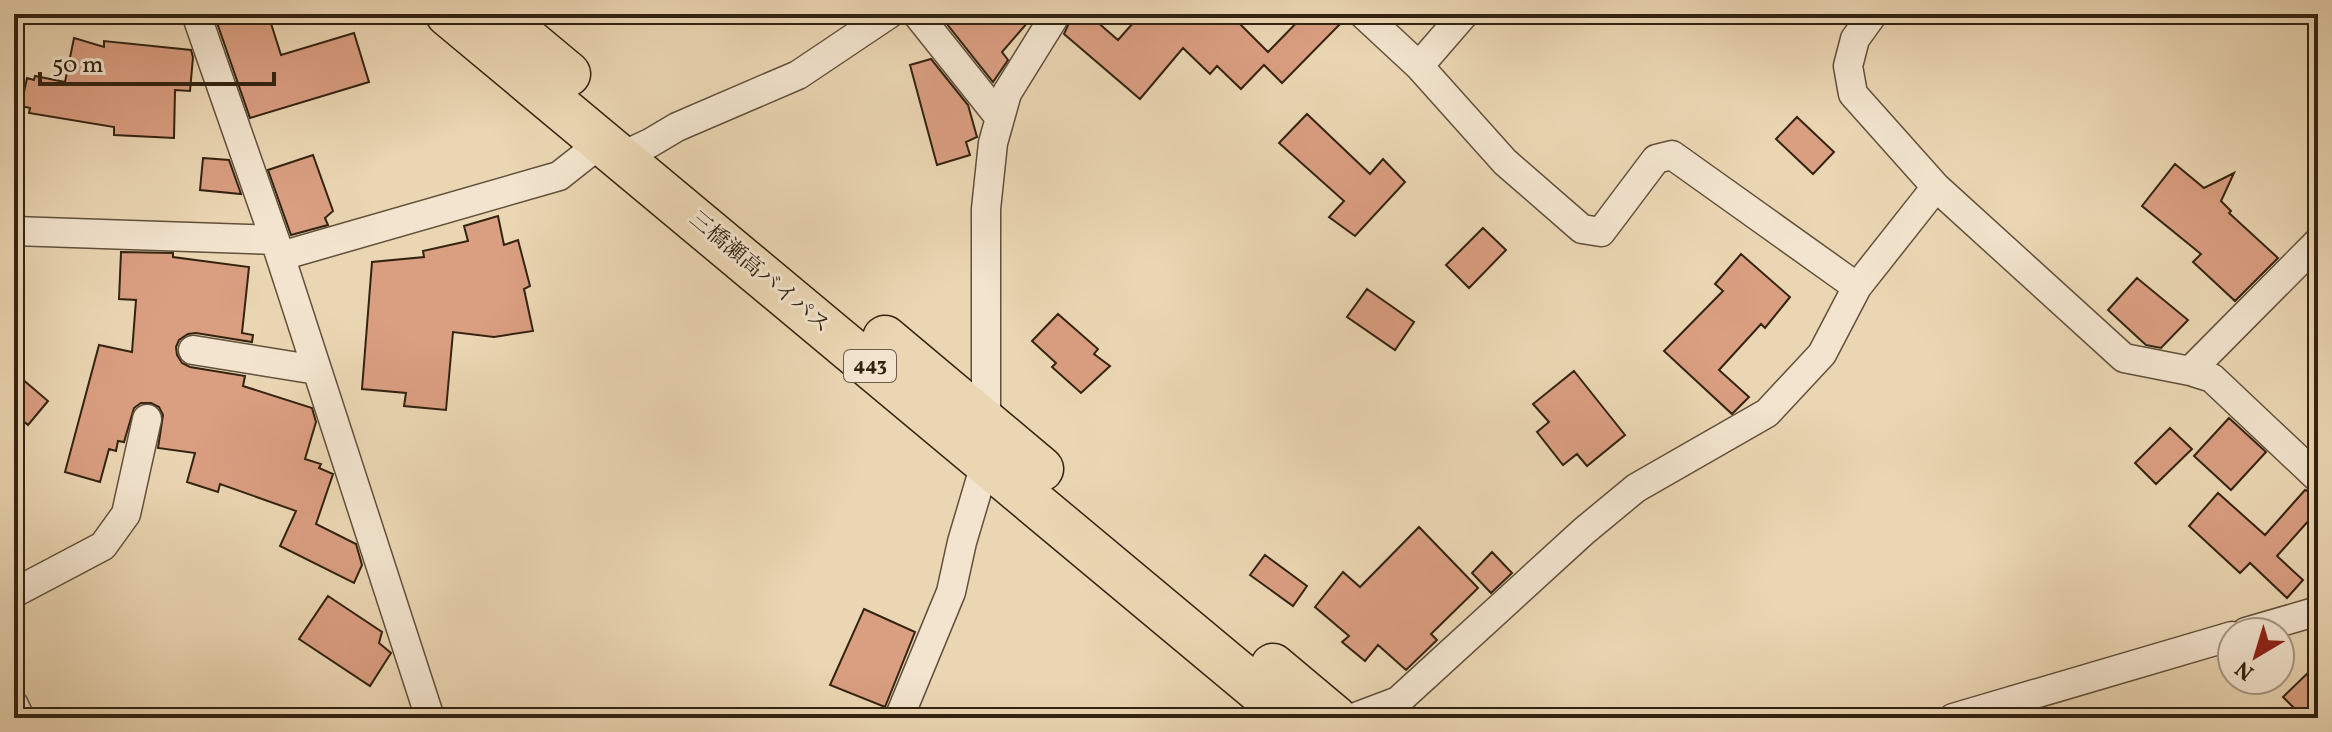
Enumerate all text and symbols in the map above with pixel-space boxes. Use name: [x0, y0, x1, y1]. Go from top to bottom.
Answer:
scale bar: [40, 36, 274, 86]
text: 50 m: [52, 49, 104, 83]
street label: 三橋瀬高バイパス: [682, 205, 836, 341]
road number: 443: [844, 350, 896, 382]
north arrow: [2216, 616, 2296, 696]
text: N: [2229, 653, 2261, 687]

